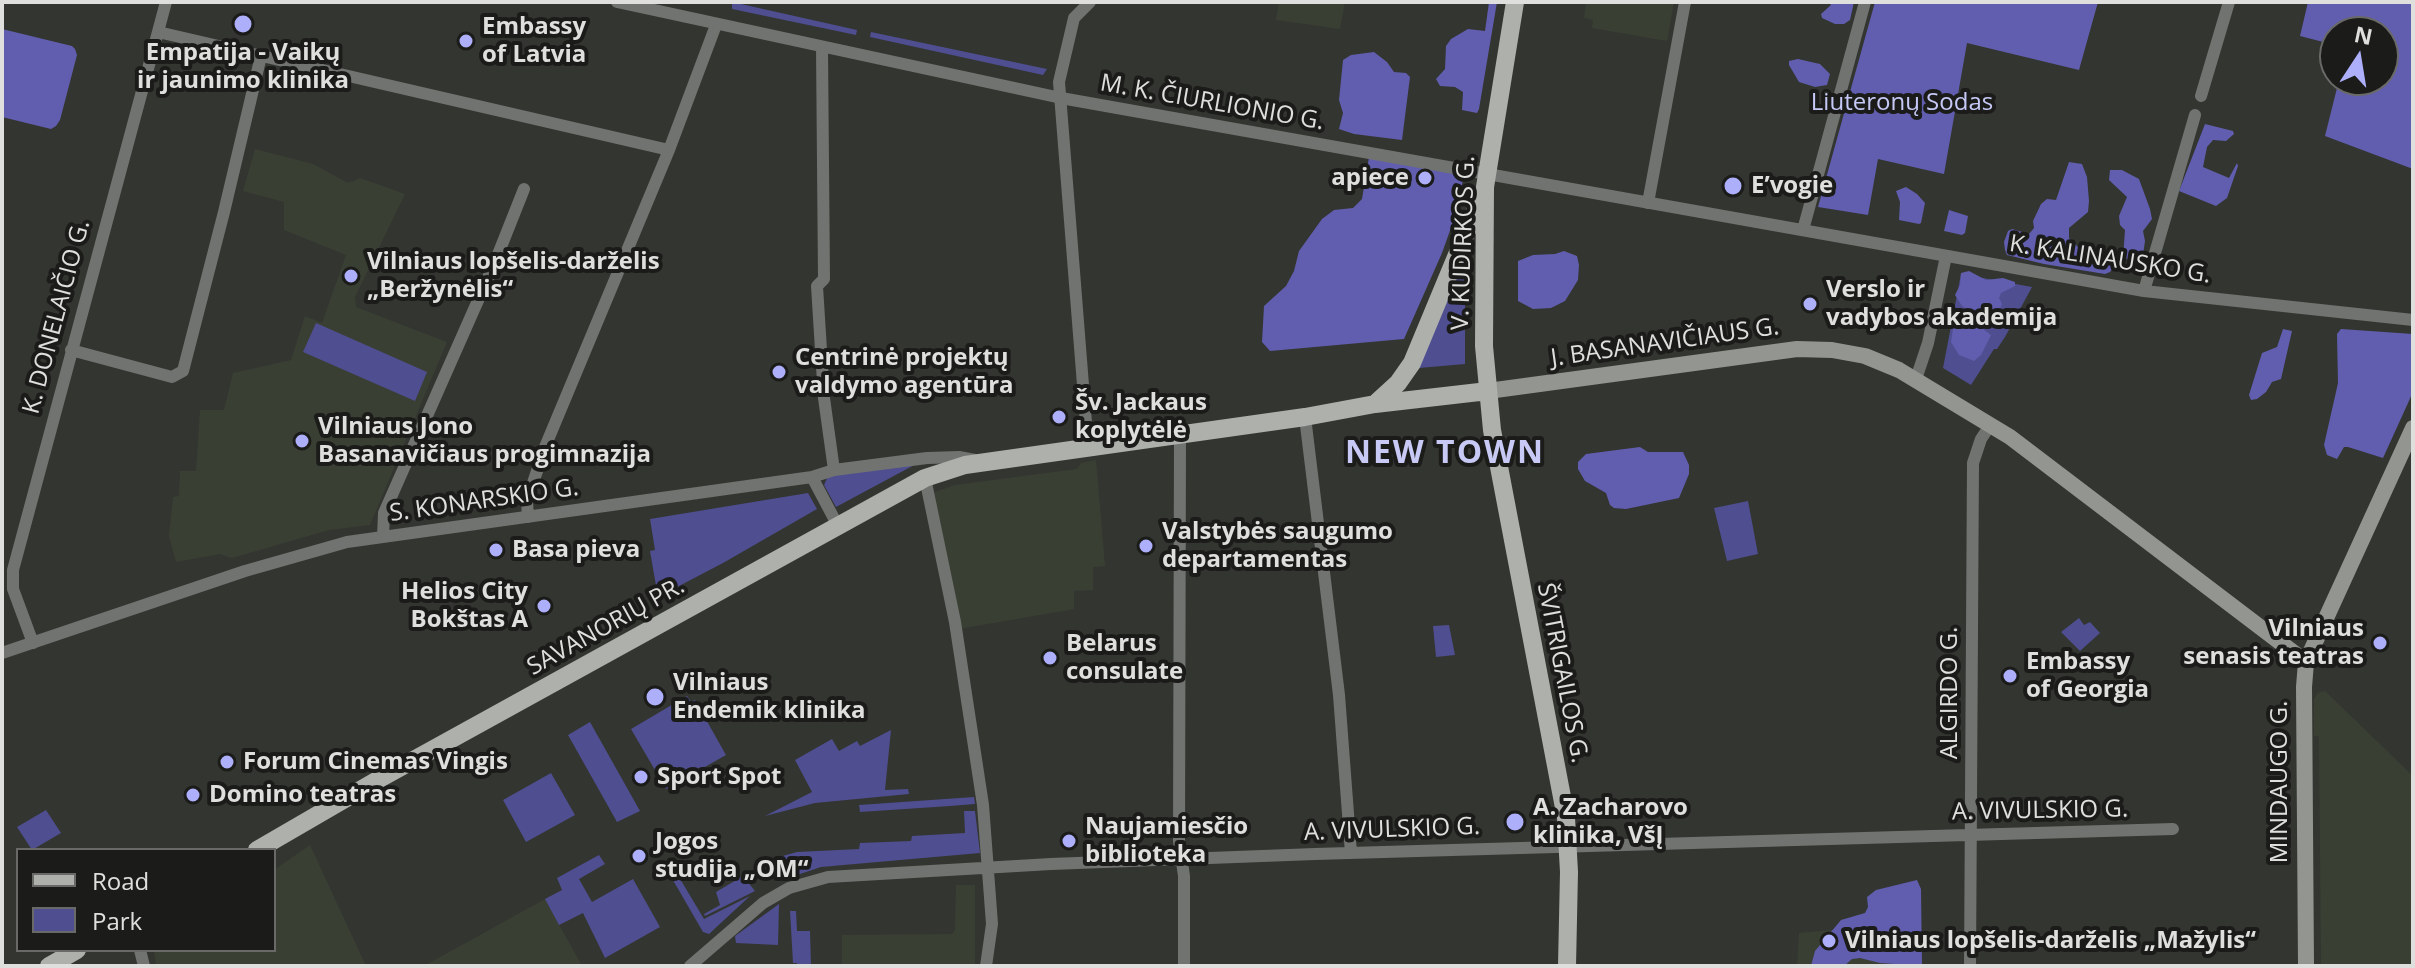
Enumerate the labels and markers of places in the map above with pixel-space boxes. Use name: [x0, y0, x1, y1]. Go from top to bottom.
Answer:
marker: Empatija - Vaikų ir jaunimo klinika: [232, 13, 254, 35]
place label: Embassy of Latvia: [482, 13, 586, 69]
marker: Embassy of Latvia: [457, 32, 475, 50]
place label: Empatija - Vaikų ir jaunimo klinika: [137, 39, 349, 95]
place label: apiece: [1331, 164, 1409, 192]
marker: apiece: [1416, 169, 1434, 187]
place label: E’vogie: [1751, 172, 1833, 200]
marker: E’vogie: [1722, 175, 1744, 197]
place label: Vilniaus lopšelis-darželis „Beržynėlis“: [367, 248, 660, 304]
marker: Vilniaus lopšelis-darželis „Beržynėlis“: [342, 267, 360, 285]
place label: Verslo ir vadybos akademija: [1826, 276, 2057, 332]
marker: Verslo ir vadybos akademija: [1801, 295, 1819, 313]
place label: Centrinė projektų valdymo agentūra: [795, 344, 1014, 400]
marker: Centrinė projektų valdymo agentūra: [770, 363, 788, 381]
place label: Šv. Jackaus koplytėlė: [1075, 389, 1207, 445]
marker: Šv. Jackaus koplytėlė: [1050, 408, 1068, 426]
place label: Vilniaus Jono Basanavičiaus progimnazija: [318, 413, 651, 469]
marker: Vilniaus Jono Basanavičiaus progimnazija: [293, 432, 311, 450]
place label: Valstybės saugumo departamentas: [1162, 518, 1393, 574]
place label: Basa pieva: [512, 536, 640, 564]
marker: Valstybės saugumo departamentas: [1137, 537, 1155, 555]
marker: Basa pieva: [487, 541, 505, 559]
place label: Helios City Bokštas A: [401, 578, 528, 634]
marker: Helios City Bokštas A: [535, 597, 553, 615]
place label: Vilniaus senasis teatras: [2183, 615, 2364, 671]
place label: Belarus consulate: [1066, 630, 1183, 686]
marker: Vilniaus senasis teatras: [2371, 634, 2389, 652]
place label: Embassy of Georgia: [2026, 648, 2149, 704]
marker: Belarus consulate: [1041, 649, 1059, 667]
marker: Embassy of Georgia: [2001, 667, 2019, 685]
place label: Vilniaus Endemik klinika: [673, 669, 866, 725]
marker: Vilniaus Endemik klinika: [644, 686, 666, 708]
place label: Forum Cinemas Vingis: [243, 748, 508, 776]
marker: Forum Cinemas Vingis: [218, 753, 236, 771]
place label: Sport Spot: [657, 763, 782, 791]
marker: Sport Spot: [632, 768, 650, 786]
place label: Domino teatras: [209, 781, 396, 809]
marker: Domino teatras: [184, 786, 202, 804]
place label: A. Zacharovo klinika, VšĮ: [1533, 794, 1688, 850]
marker: A. Zacharovo klinika, VšĮ: [1504, 811, 1526, 833]
place label: Naujamiesčio biblioteka: [1085, 813, 1248, 869]
place label: Jogos studija „OM“: [655, 828, 808, 884]
marker: Naujamiesčio biblioteka: [1060, 832, 1078, 850]
marker: Jogos studija „OM“: [630, 847, 648, 865]
place label: Vilniaus lopšelis-darželis „Mažylis“: [1845, 927, 2256, 955]
marker: Vilniaus lopšelis-darželis „Mažylis“: [1820, 932, 1838, 950]

